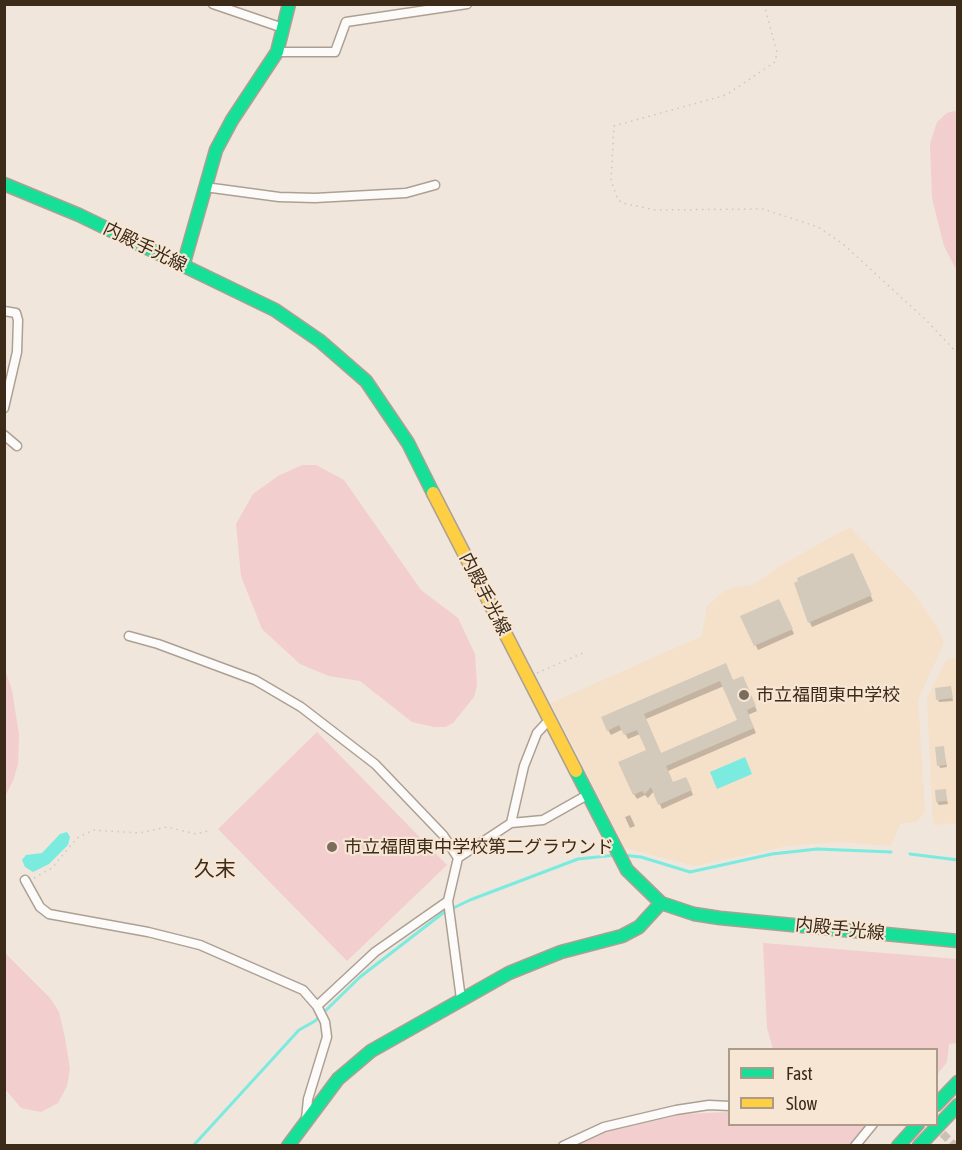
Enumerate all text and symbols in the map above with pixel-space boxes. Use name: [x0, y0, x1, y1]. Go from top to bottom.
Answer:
street label: 内殿手光線: [100, 218, 190, 276]
street label: 内殿手光線: [455, 549, 515, 639]
place label: 市立福間東中学校: [756, 684, 900, 706]
marker: 市立福間東中学校: [737, 688, 751, 702]
place label: 市立福間東中学校第二グラウンド: [344, 836, 614, 858]
marker: 市立福間東中学校第二グラウンド: [325, 840, 339, 854]
district label: 久末: [194, 856, 236, 882]
street label: 内殿手光線: [794, 914, 886, 944]
legend: [728, 1048, 938, 1126]
text: Fast: [786, 1063, 813, 1084]
text: Slow: [786, 1093, 817, 1114]

